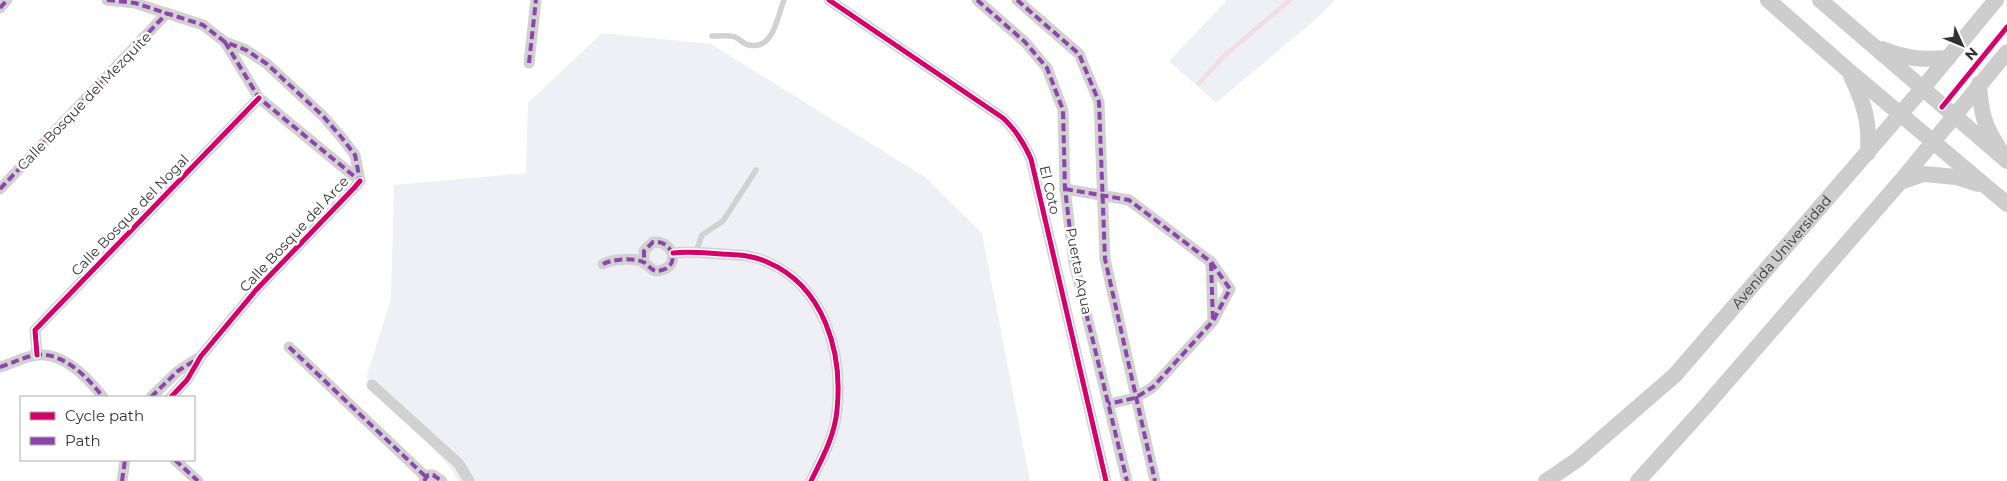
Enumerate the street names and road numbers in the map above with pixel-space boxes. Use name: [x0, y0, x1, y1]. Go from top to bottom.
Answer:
street label: Calle Bosque del Mezquite: [13, 28, 155, 174]
street label: Calle Bosque del Nogal: [67, 150, 193, 280]
street label: El Coto: [1036, 164, 1064, 216]
street label: Calle Bosque del Arce: [236, 172, 352, 296]
street label: Avenida Universidad: [1728, 191, 1835, 312]
street label: Puerta Aqua: [1062, 226, 1096, 316]

